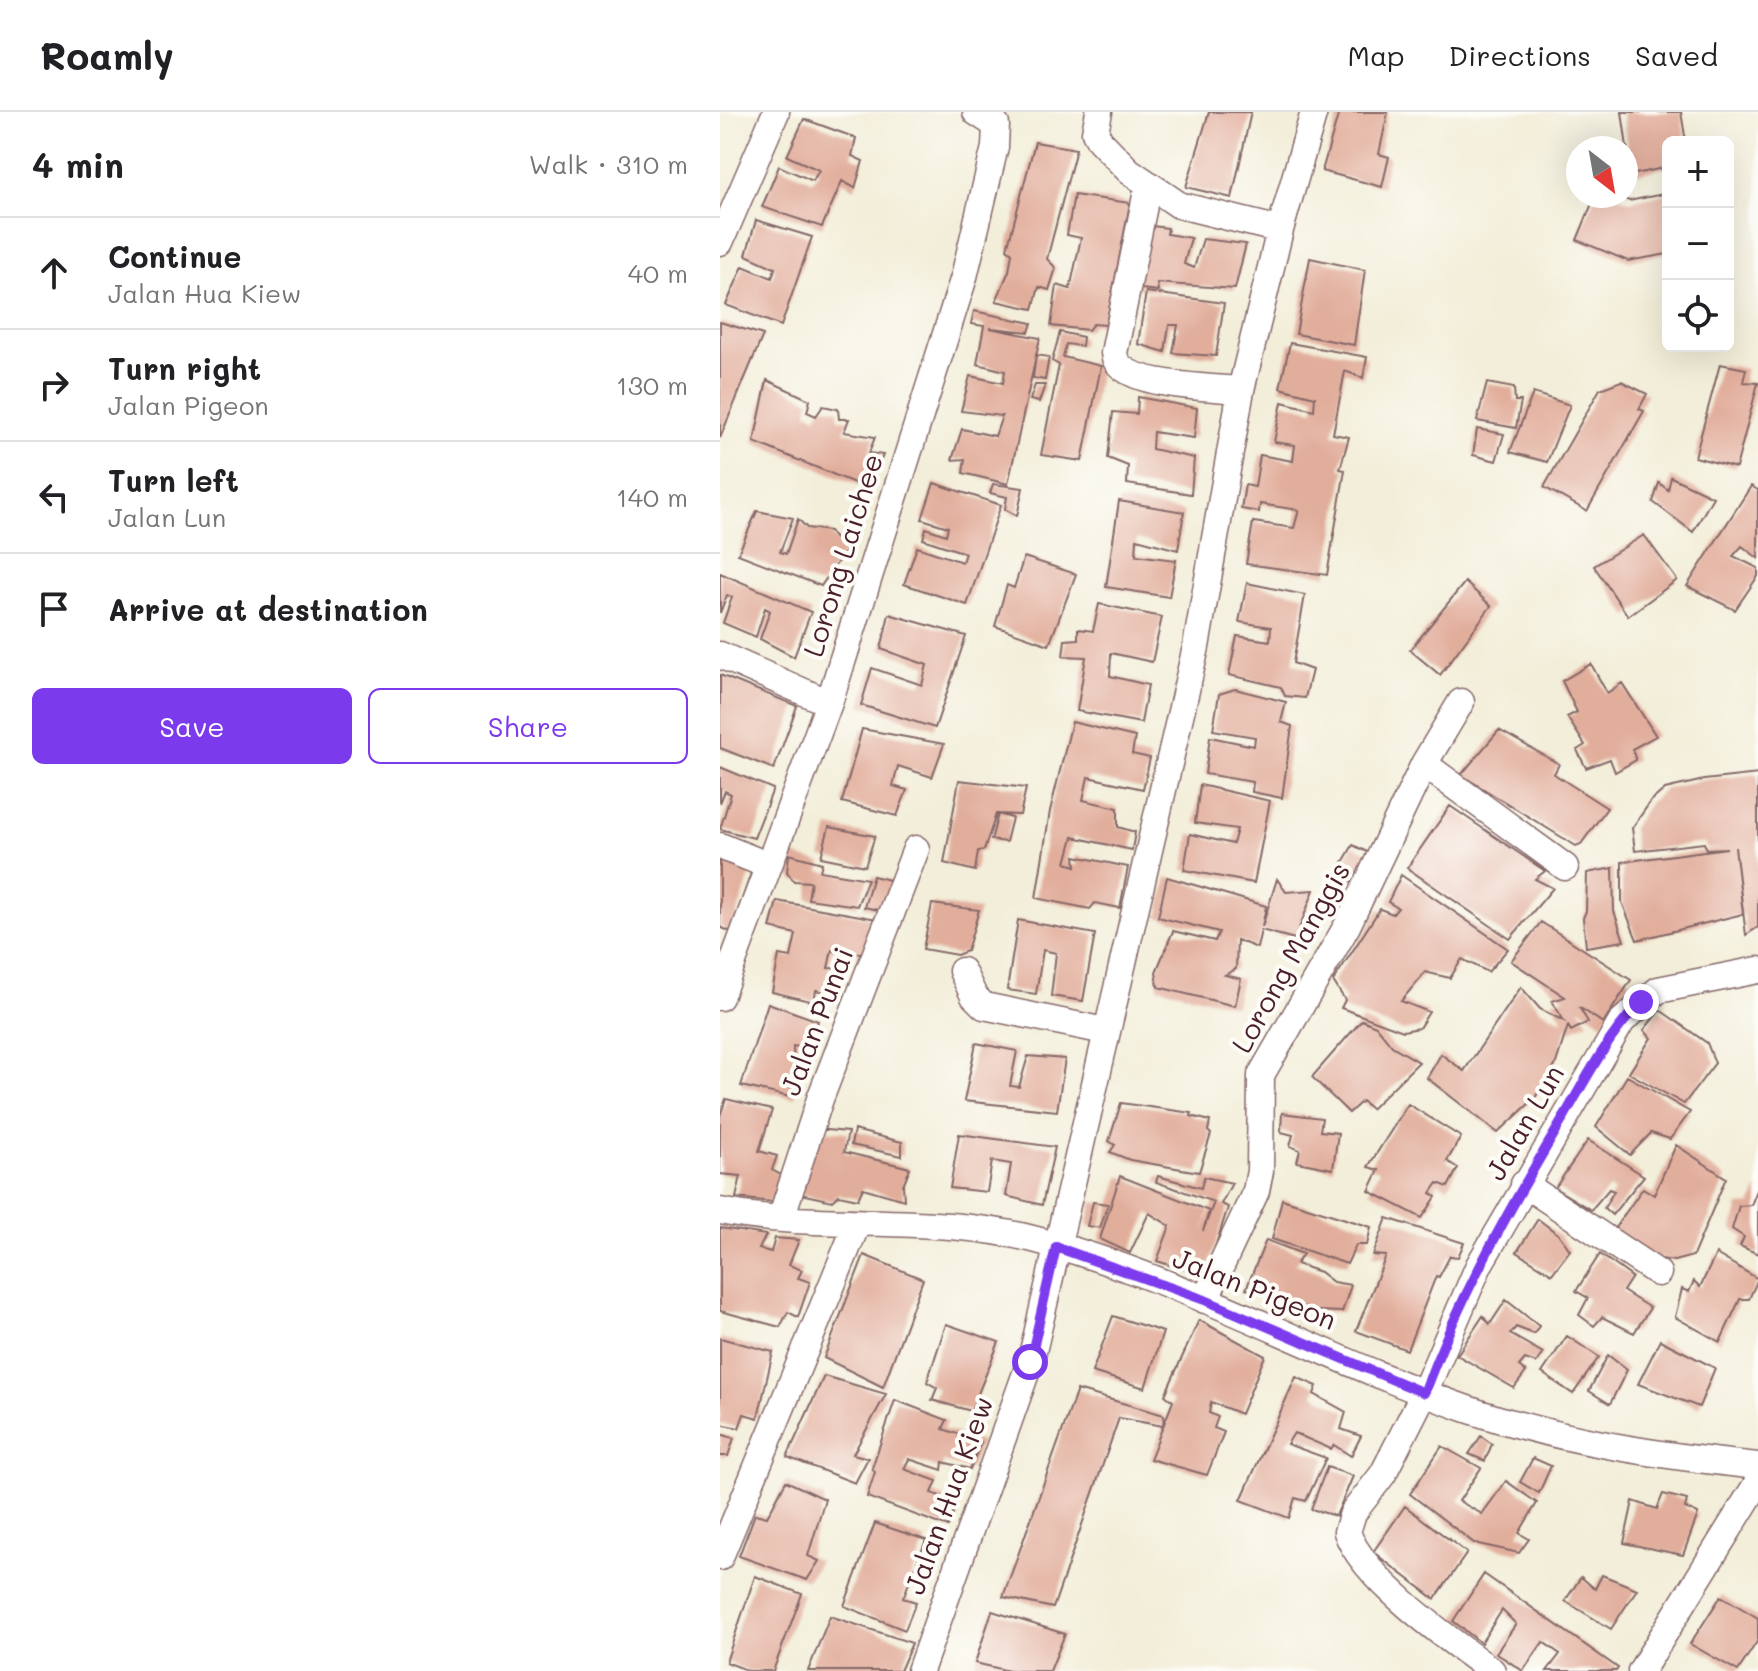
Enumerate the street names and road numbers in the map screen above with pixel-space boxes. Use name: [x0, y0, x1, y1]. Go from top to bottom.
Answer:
street label: Lorong Laichee: [794, 449, 890, 661]
street label: Lorong Manggis: [1223, 855, 1357, 1059]
street label: Jalan Punai: [771, 942, 861, 1100]
street label: Jalan Lun: [1477, 1058, 1571, 1186]
street label: Jalan Pigeon: [1168, 1239, 1342, 1337]
street label: Jalan Hua Kiew: [896, 1391, 1000, 1599]

